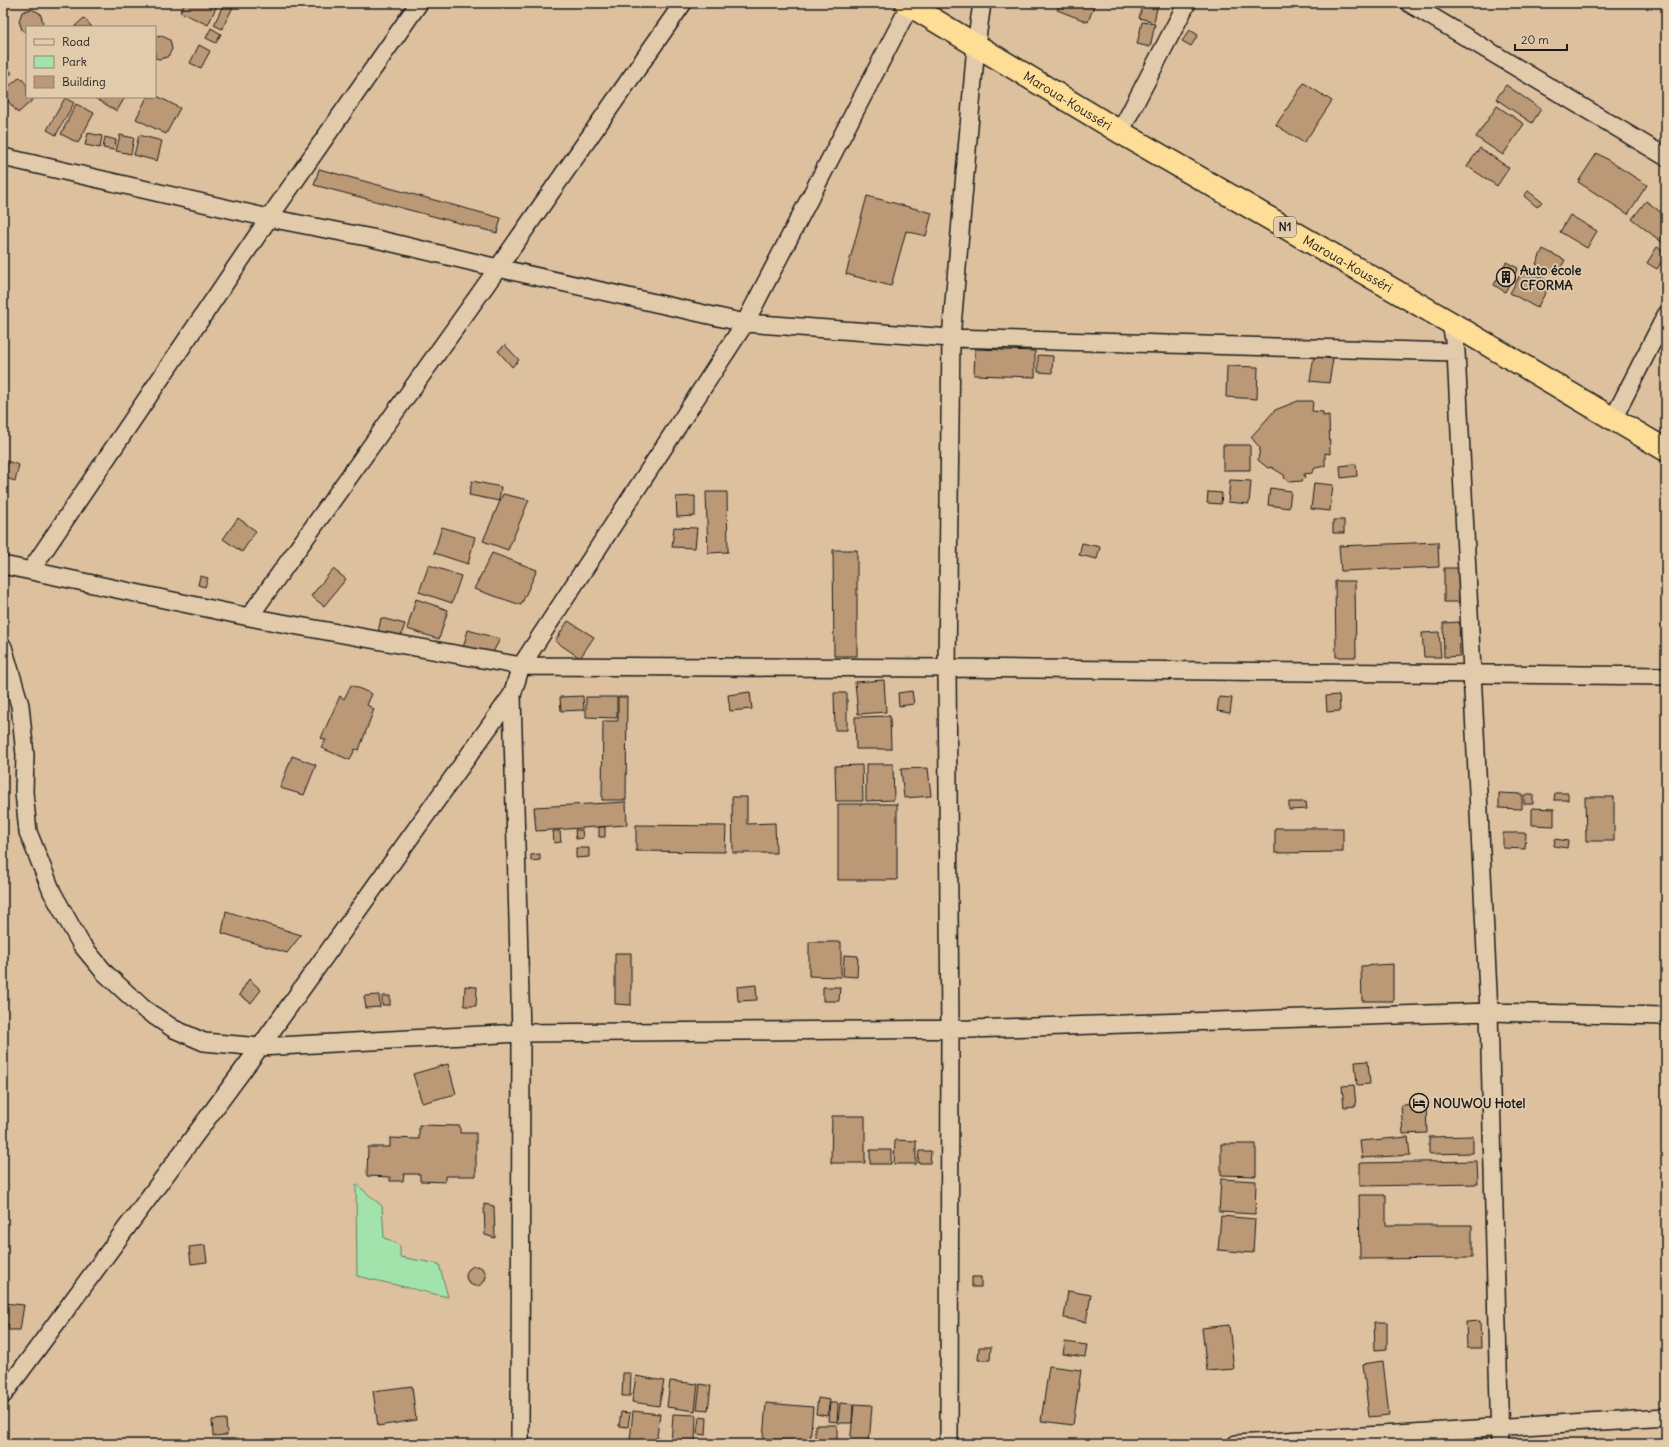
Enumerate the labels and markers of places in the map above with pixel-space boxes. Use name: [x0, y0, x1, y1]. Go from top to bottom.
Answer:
place label: Auto école CFORMA: [1520, 262, 1581, 294]
building icon: Auto école CFORMA: [1495, 266, 1517, 288]
hotel icon: NOUWOU Hotel: [1408, 1092, 1430, 1114]
place label: NOUWOU Hotel: [1433, 1095, 1526, 1112]

